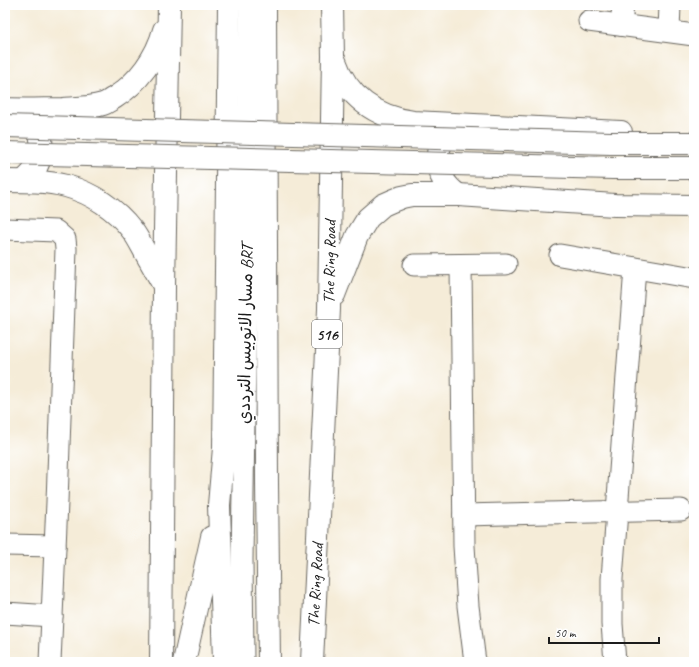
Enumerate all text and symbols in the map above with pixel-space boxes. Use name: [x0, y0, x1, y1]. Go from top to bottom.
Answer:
street label: The Ring Road: [318, 218, 341, 304]
street label: مسار الاتوبيس الترددي BRT: [233, 240, 260, 424]
road number: 516: [312, 320, 342, 348]
street label: The Ring Road: [303, 540, 328, 627]
scale bar: [549, 619, 659, 645]
text: 50 m: [555, 625, 577, 641]

